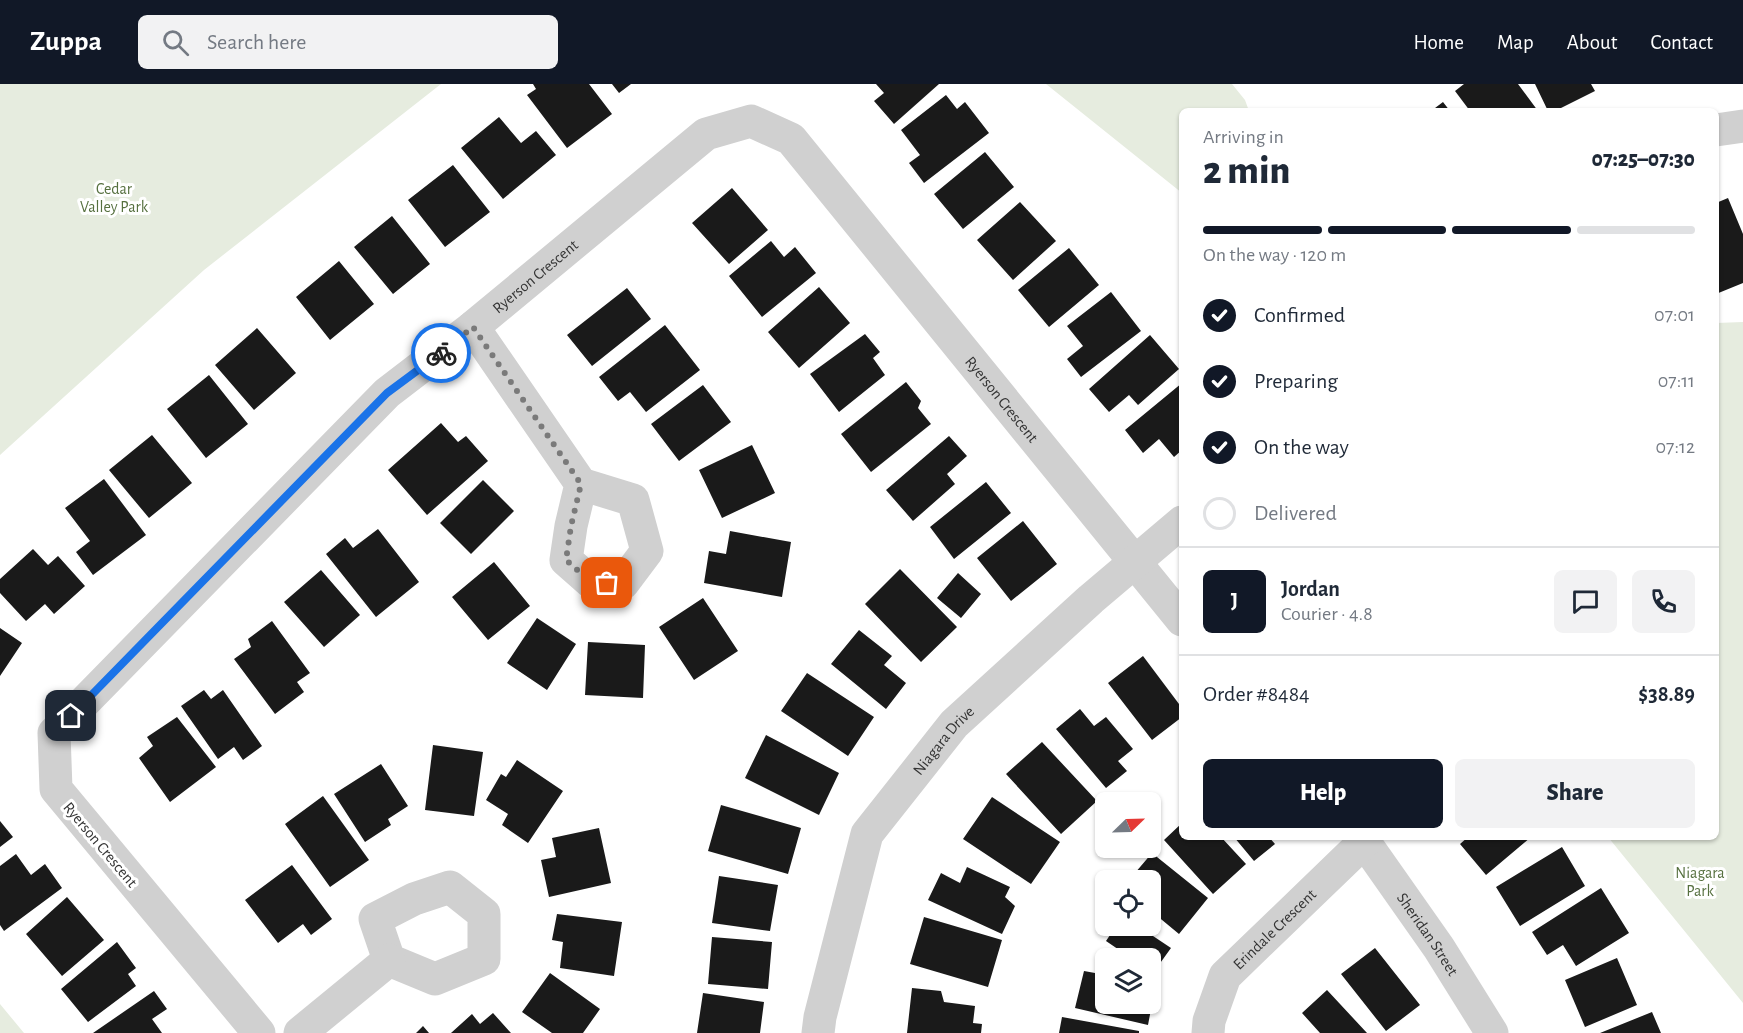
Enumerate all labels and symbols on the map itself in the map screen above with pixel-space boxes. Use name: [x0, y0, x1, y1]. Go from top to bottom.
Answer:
park label: Cedar Valley Park: [80, 181, 149, 216]
street label: Ryerson Crescent: [490, 237, 581, 316]
courier: [411, 323, 471, 383]
street label: Ryerson Crescent: [962, 354, 1041, 446]
pin: [581, 557, 632, 608]
pin: [45, 690, 96, 741]
street label: Niagara Drive: [910, 703, 977, 778]
north arrow: [1095, 792, 1161, 858]
street label: Ryerson Crescent: [59, 799, 140, 891]
park label: Niagara Park: [1675, 865, 1725, 899]
street label: Erindale Crescent: [1230, 886, 1319, 973]
street label: Sheridan Street: [1394, 890, 1461, 979]

